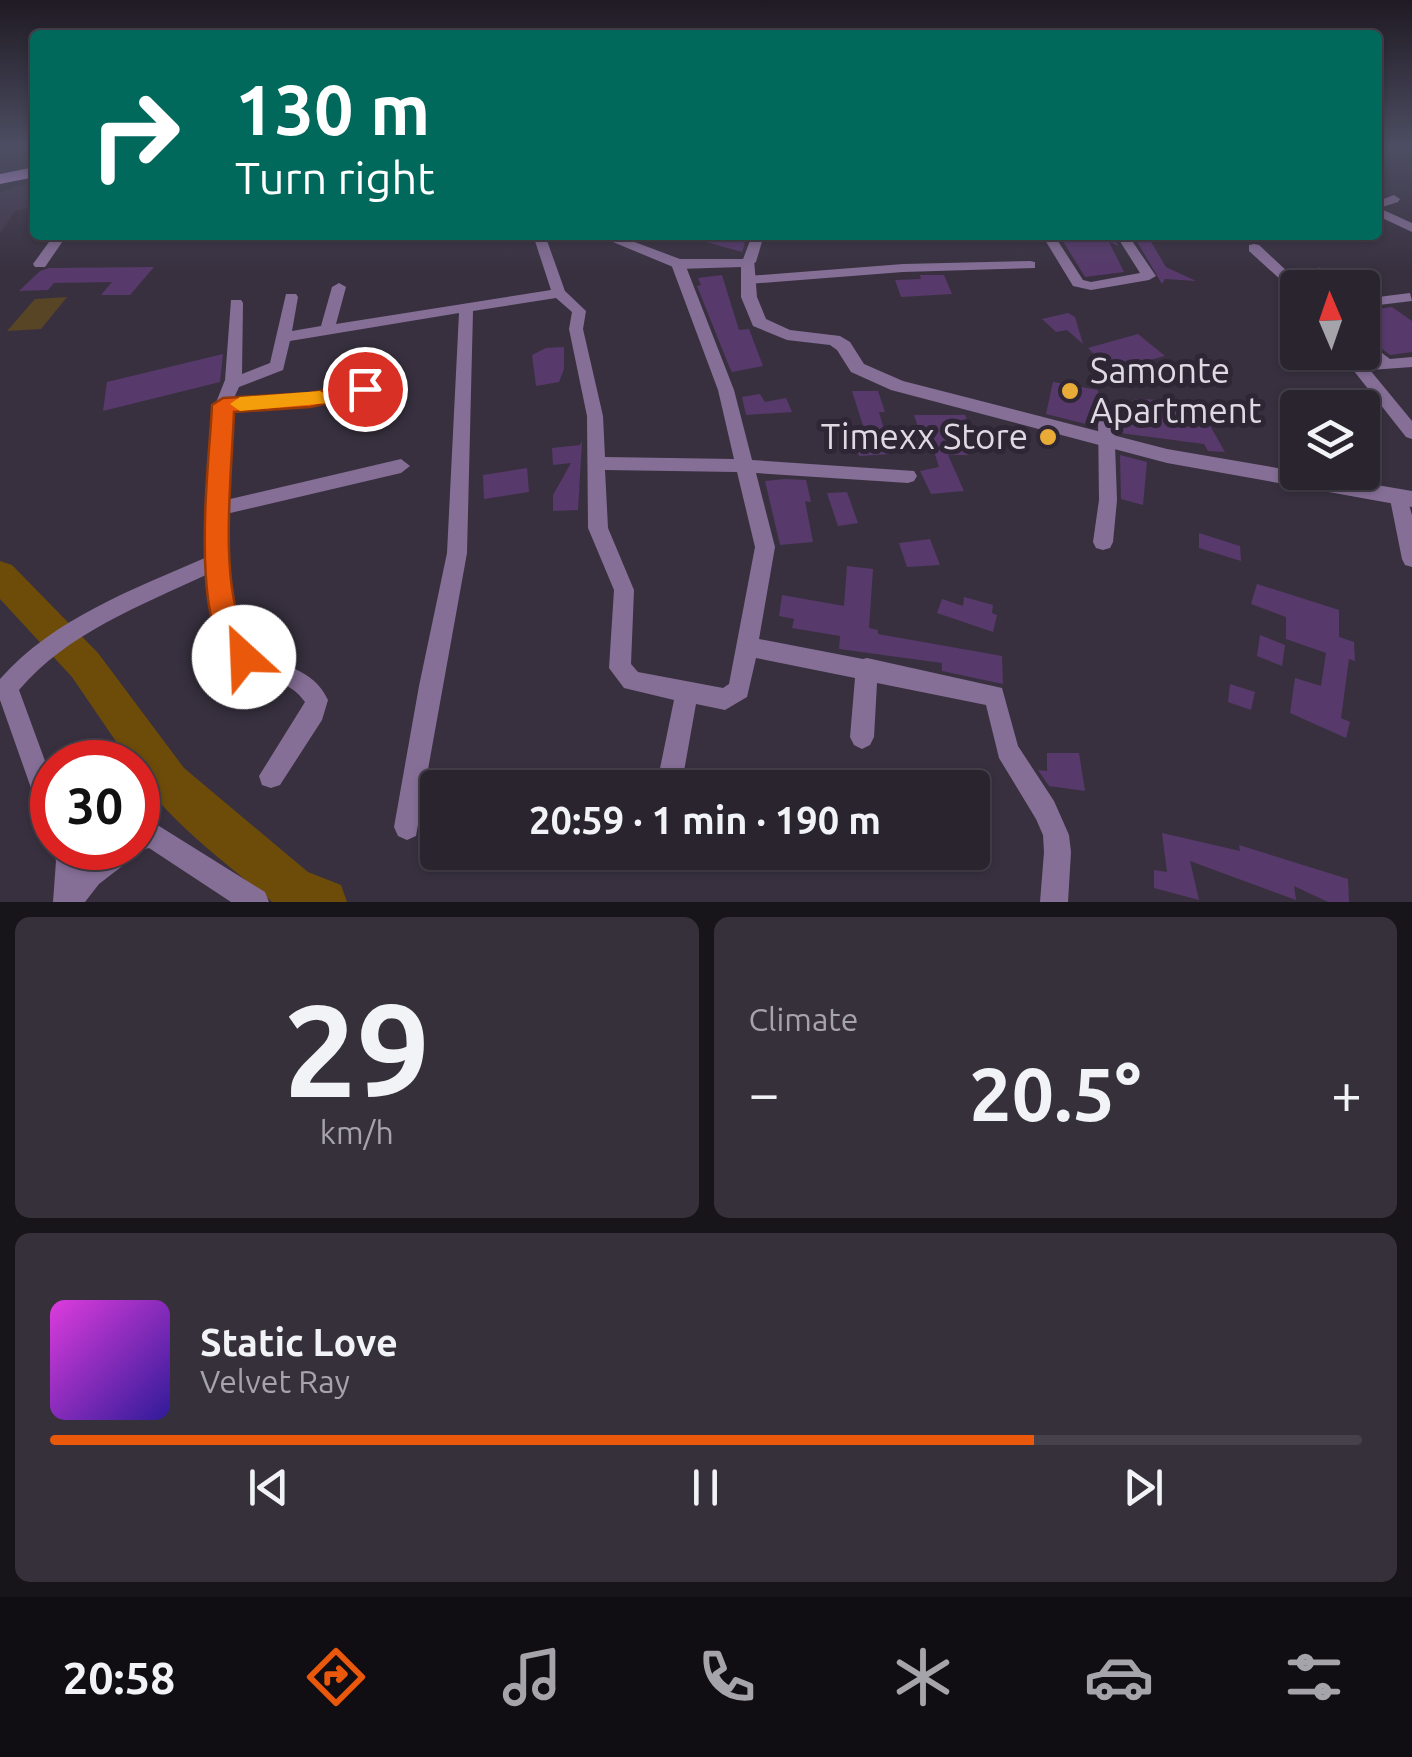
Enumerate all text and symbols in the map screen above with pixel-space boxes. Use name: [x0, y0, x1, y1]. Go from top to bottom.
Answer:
icon: right: [70, 70, 200, 200]
text: 130 m: [235, 70, 430, 148]
text: Turn right: [235, 152, 435, 203]
north arrow: [1280, 270, 1380, 370]
map controls: [1280, 270, 1380, 490]
pin: [323, 347, 408, 432]
place label: Samonte Apartment: [1090, 350, 1262, 430]
icon: arrive: [338, 362, 393, 417]
marker: Samonte Apartment: [1059, 380, 1081, 402]
button: layers: [1280, 390, 1380, 490]
place label: Timexx Store: [821, 416, 1028, 456]
marker: Timexx Store: [1037, 426, 1059, 448]
position arrow: [192, 605, 296, 709]
speed limit sign: 30: [30, 740, 160, 870]
text: 20:59 · 1 min · 190 m: [529, 799, 881, 841]
text: 29: [283, 976, 430, 1122]
text: Climate: [749, 1001, 859, 1037]
text: 20.5°: [969, 1051, 1141, 1135]
text: −: [749, 1062, 780, 1123]
text: +: [1331, 1062, 1362, 1123]
text: km/h: [320, 1114, 394, 1150]
text: Static Love: [200, 1321, 398, 1363]
text: Velvet Ray: [200, 1363, 350, 1399]
icon: previous: [241, 1460, 296, 1515]
icon: pause: [678, 1460, 733, 1515]
icon: next: [1116, 1460, 1171, 1515]
icon: directions: [301, 1642, 371, 1712]
icon: music: [497, 1642, 567, 1712]
icon: phone: [692, 1642, 762, 1712]
icon: climate: [888, 1642, 958, 1712]
icon: car: [1084, 1642, 1154, 1712]
icon: filters: [1279, 1642, 1349, 1712]
text: 20:58: [63, 1652, 175, 1703]

